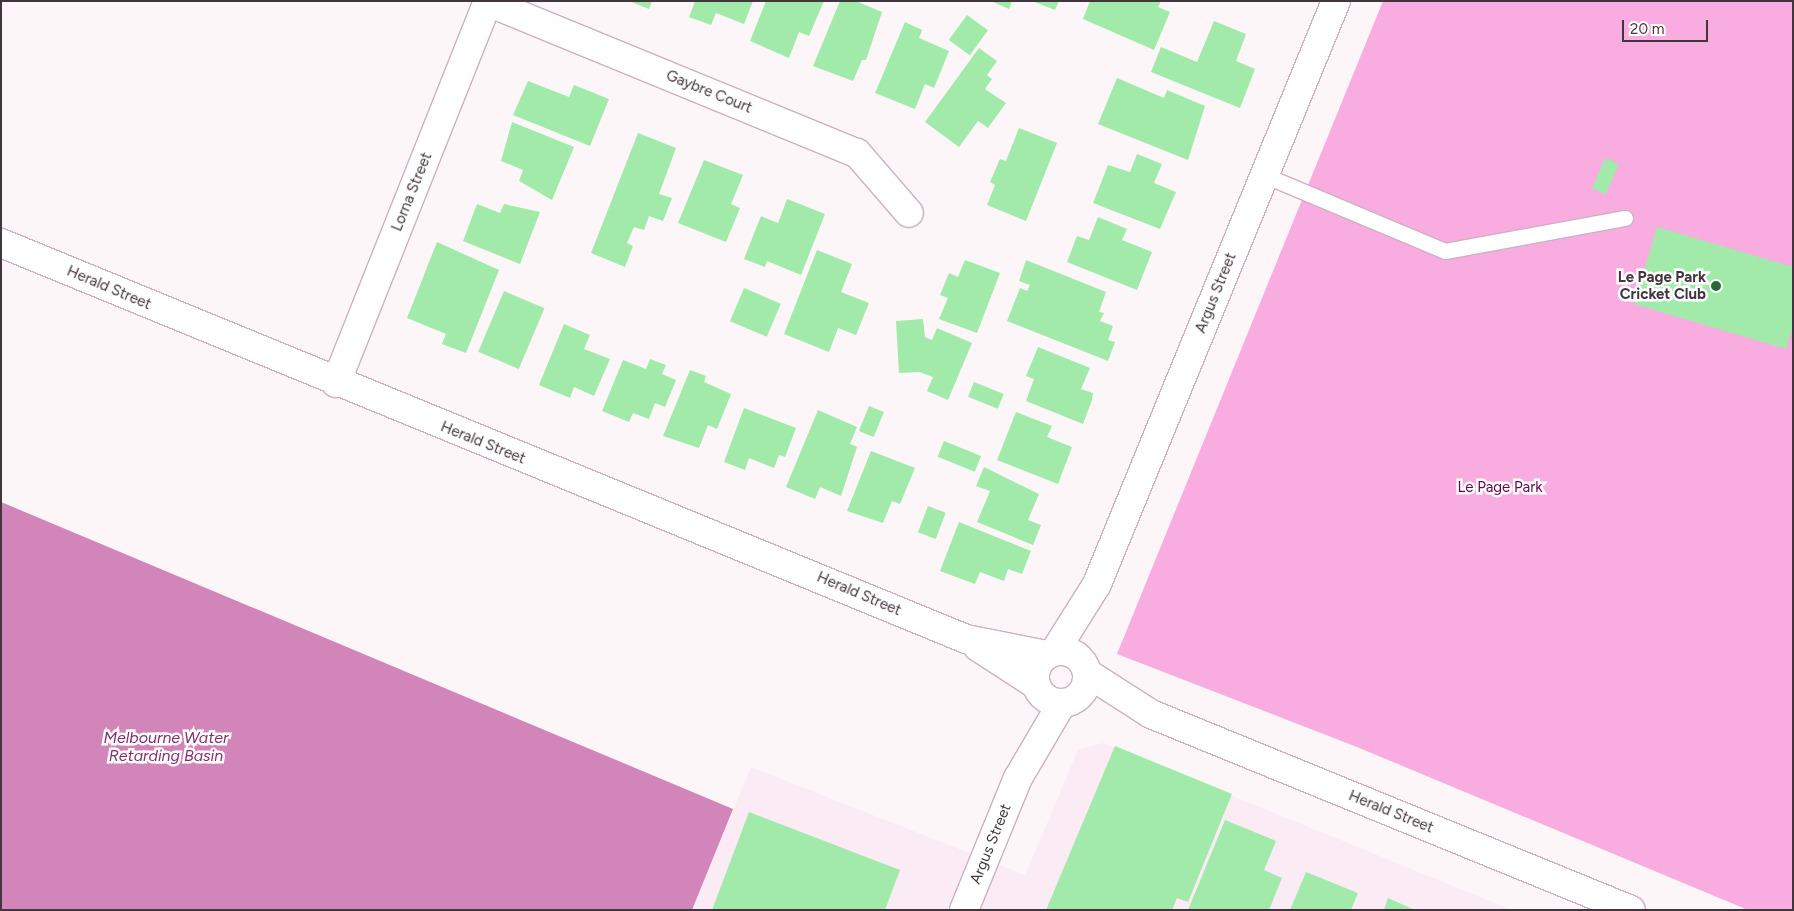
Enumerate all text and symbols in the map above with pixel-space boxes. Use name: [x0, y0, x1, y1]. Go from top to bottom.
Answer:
scale bar: [1624, 10, 1710, 42]
text: 20 m: [1630, 20, 1664, 38]
street label: Gaybre Court: [663, 67, 755, 117]
street label: Lorna Street: [388, 150, 436, 234]
street label: Argus Street: [1192, 250, 1240, 336]
street label: Herald Street: [64, 262, 154, 314]
place label: Le Page Park Cricket Club: [1618, 268, 1706, 303]
marker: Le Page Park Cricket Club: [1710, 280, 1722, 292]
street label: Herald Street: [438, 418, 528, 468]
park label: Le Page Park: [1457, 479, 1543, 497]
street label: Herald Street: [814, 568, 904, 620]
water label: Melbourne Water Retarding Basin: [104, 728, 228, 766]
street label: Herald Street: [1346, 787, 1436, 837]
street label: Argus Street: [967, 801, 1015, 887]

